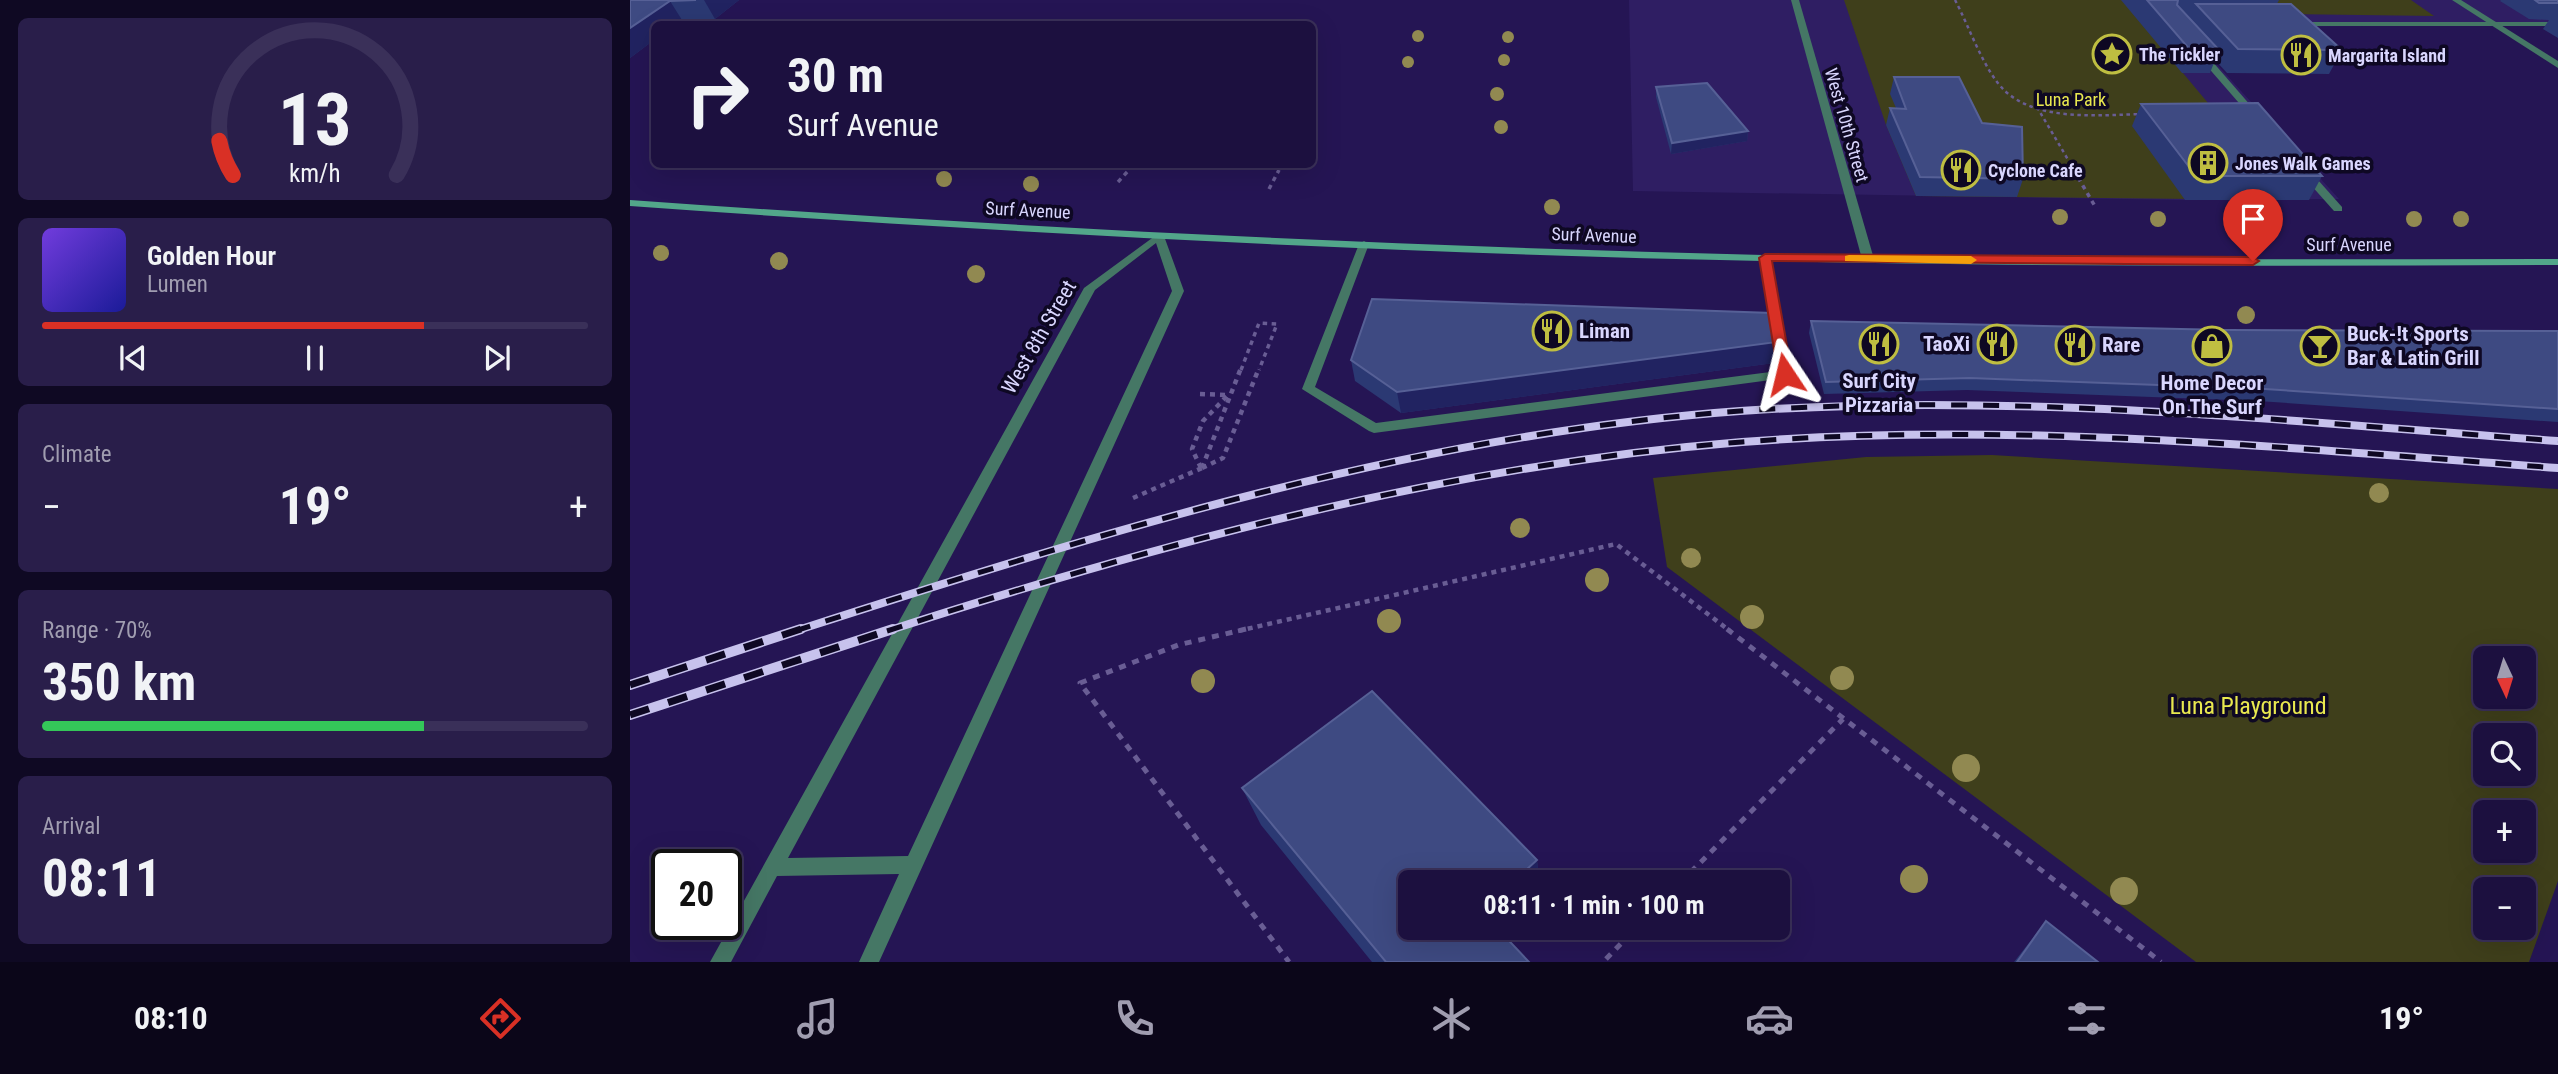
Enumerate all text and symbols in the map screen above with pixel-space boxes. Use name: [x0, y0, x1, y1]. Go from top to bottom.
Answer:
place icon: The Tickler: [2091, 33, 2133, 75]
restaurant icon: Margarita Island: [2280, 34, 2322, 76]
place label: The Tickler: [2139, 44, 2220, 65]
place label: Margarita Island: [2328, 45, 2446, 66]
text: 30 m: [787, 47, 884, 104]
icon: right: [672, 49, 763, 140]
street label: West 10th Street: [1821, 66, 1873, 184]
text: 13: [278, 77, 352, 163]
park label: Luna Park: [2036, 89, 2106, 110]
text: Surf Avenue: [787, 106, 939, 144]
building icon: Jones Walk Games: [2187, 142, 2229, 184]
restaurant icon: Cyclone Cafe: [1940, 149, 1982, 191]
place label: Jones Walk Games: [2235, 153, 2371, 174]
text: km/h: [289, 159, 341, 188]
place label: Cyclone Cafe: [1988, 160, 2083, 181]
pin: [2223, 189, 2283, 261]
street label: Surf Avenue: [985, 197, 1071, 223]
icon: arrive: [2234, 200, 2272, 238]
street label: Surf Avenue: [1551, 223, 1637, 247]
street label: Surf Avenue: [2306, 234, 2392, 255]
text: Golden Hour: [147, 241, 276, 271]
text: Lumen: [147, 271, 208, 298]
street label: West 8th Street: [997, 276, 1081, 398]
restaurant icon: Liman: [1531, 310, 1573, 352]
place label: Liman: [1579, 319, 1630, 343]
place label: Buck-!t Sports Bar & Latin Grill: [2347, 322, 2479, 370]
restaurant icon: Surf City Pizzaria: [1858, 323, 1900, 365]
restaurant icon: TaoXi: [1976, 323, 2018, 365]
restaurant icon: Rare: [2054, 324, 2096, 366]
shop icon: Home Decor On The Surf: [2191, 325, 2233, 367]
bar icon: Buck-!t Sports Bar & Latin Grill: [2299, 325, 2341, 367]
place label: TaoXi: [1923, 332, 1970, 356]
place label: Rare: [2102, 333, 2140, 357]
position arrow: [1748, 337, 1822, 411]
icon: previous: [114, 339, 152, 377]
icon: pause: [296, 339, 334, 377]
icon: next: [478, 339, 516, 377]
place label: Surf City Pizzaria: [1842, 369, 1916, 417]
place label: Home Decor On The Surf: [2161, 371, 2263, 419]
text: Climate: [42, 441, 112, 468]
text: 19°: [279, 476, 351, 537]
text: −: [42, 485, 61, 529]
text: +: [569, 485, 588, 529]
text: Range · 70%: [42, 617, 152, 644]
north arrow: [2473, 646, 2536, 709]
map controls: [2473, 646, 2536, 940]
text: 350 km: [42, 652, 196, 713]
park label: Luna Playground: [2169, 692, 2327, 720]
button: search: [2473, 723, 2536, 786]
button: +: [2473, 800, 2536, 863]
text: Arrival: [42, 813, 101, 840]
text: 08:11: [42, 848, 161, 909]
speed limit sign: 20: [651, 849, 742, 940]
button: −: [2473, 877, 2536, 940]
text: 08:11 · 1 min · 100 m: [1484, 890, 1704, 920]
icon: directions: [476, 994, 525, 1043]
icon: music: [793, 994, 842, 1043]
icon: phone: [1110, 994, 1159, 1043]
icon: climate: [1427, 994, 1476, 1043]
icon: car: [1745, 994, 1794, 1043]
icon: filters: [2062, 994, 2111, 1043]
text: 08:10: [134, 999, 208, 1037]
text: 19°: [2379, 999, 2424, 1037]

